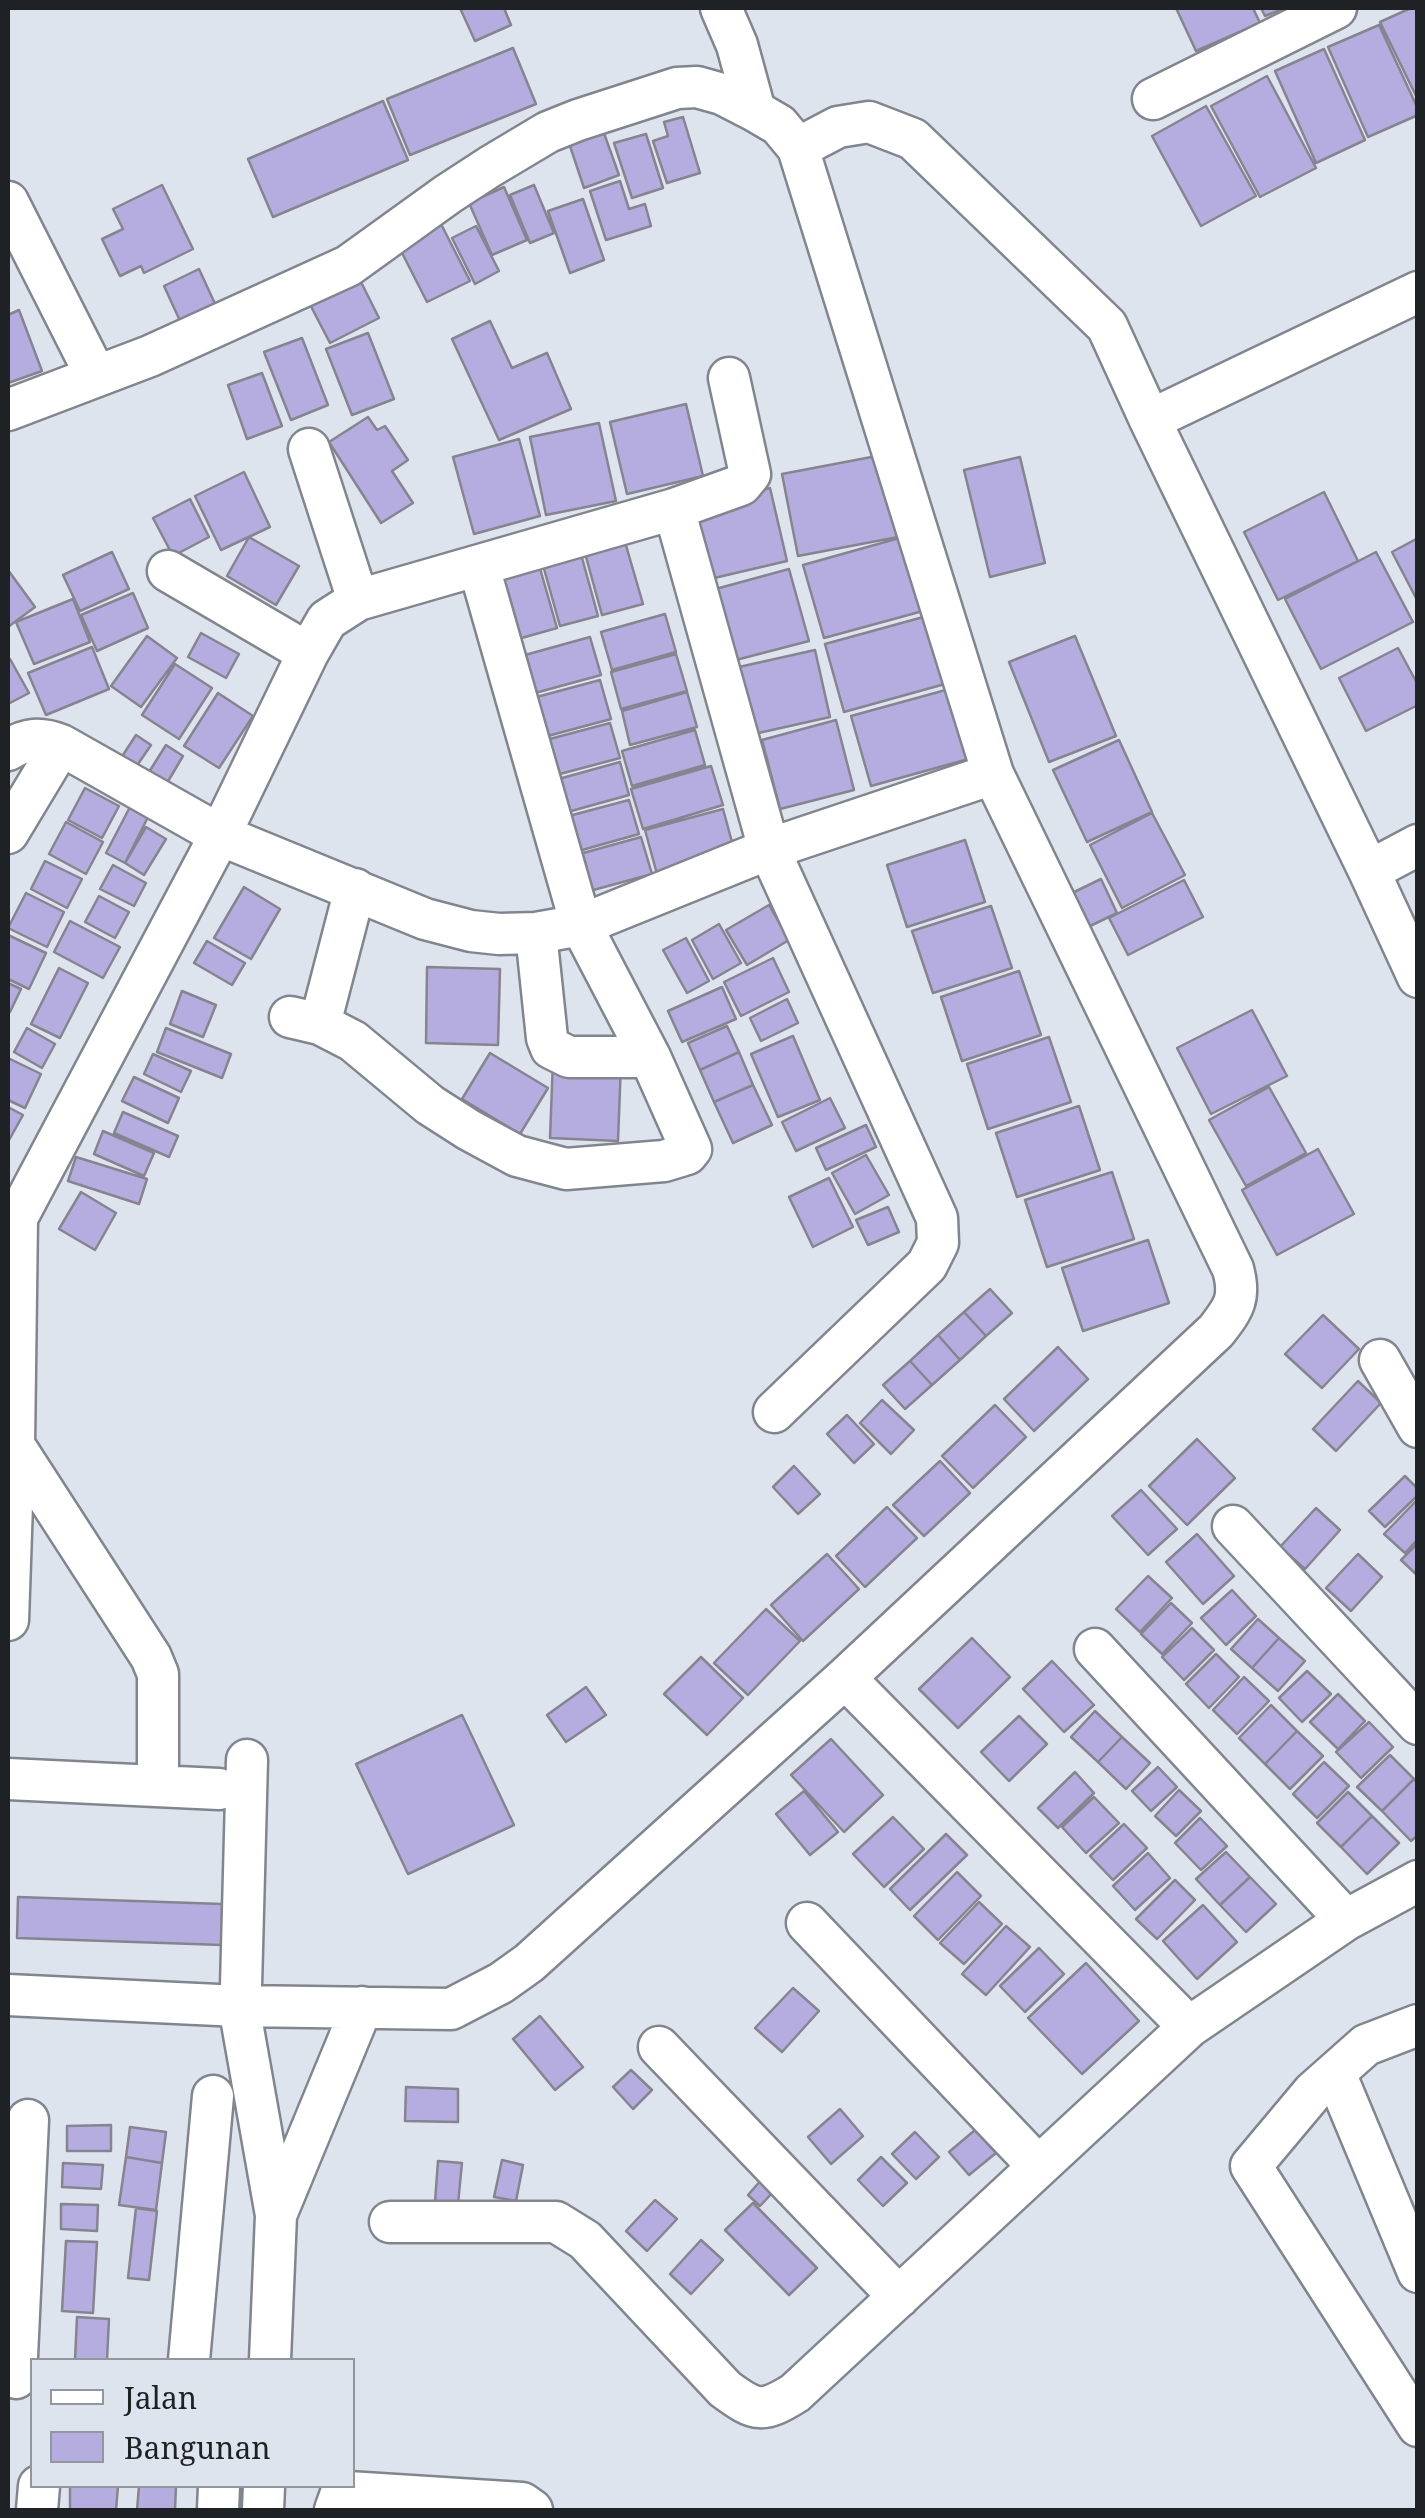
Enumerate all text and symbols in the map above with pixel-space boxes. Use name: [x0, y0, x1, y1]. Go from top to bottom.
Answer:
legend: [30, 2358, 355, 2488]
text: Jalan: [124, 2377, 197, 2418]
text: Bangunan: [124, 2427, 271, 2468]

